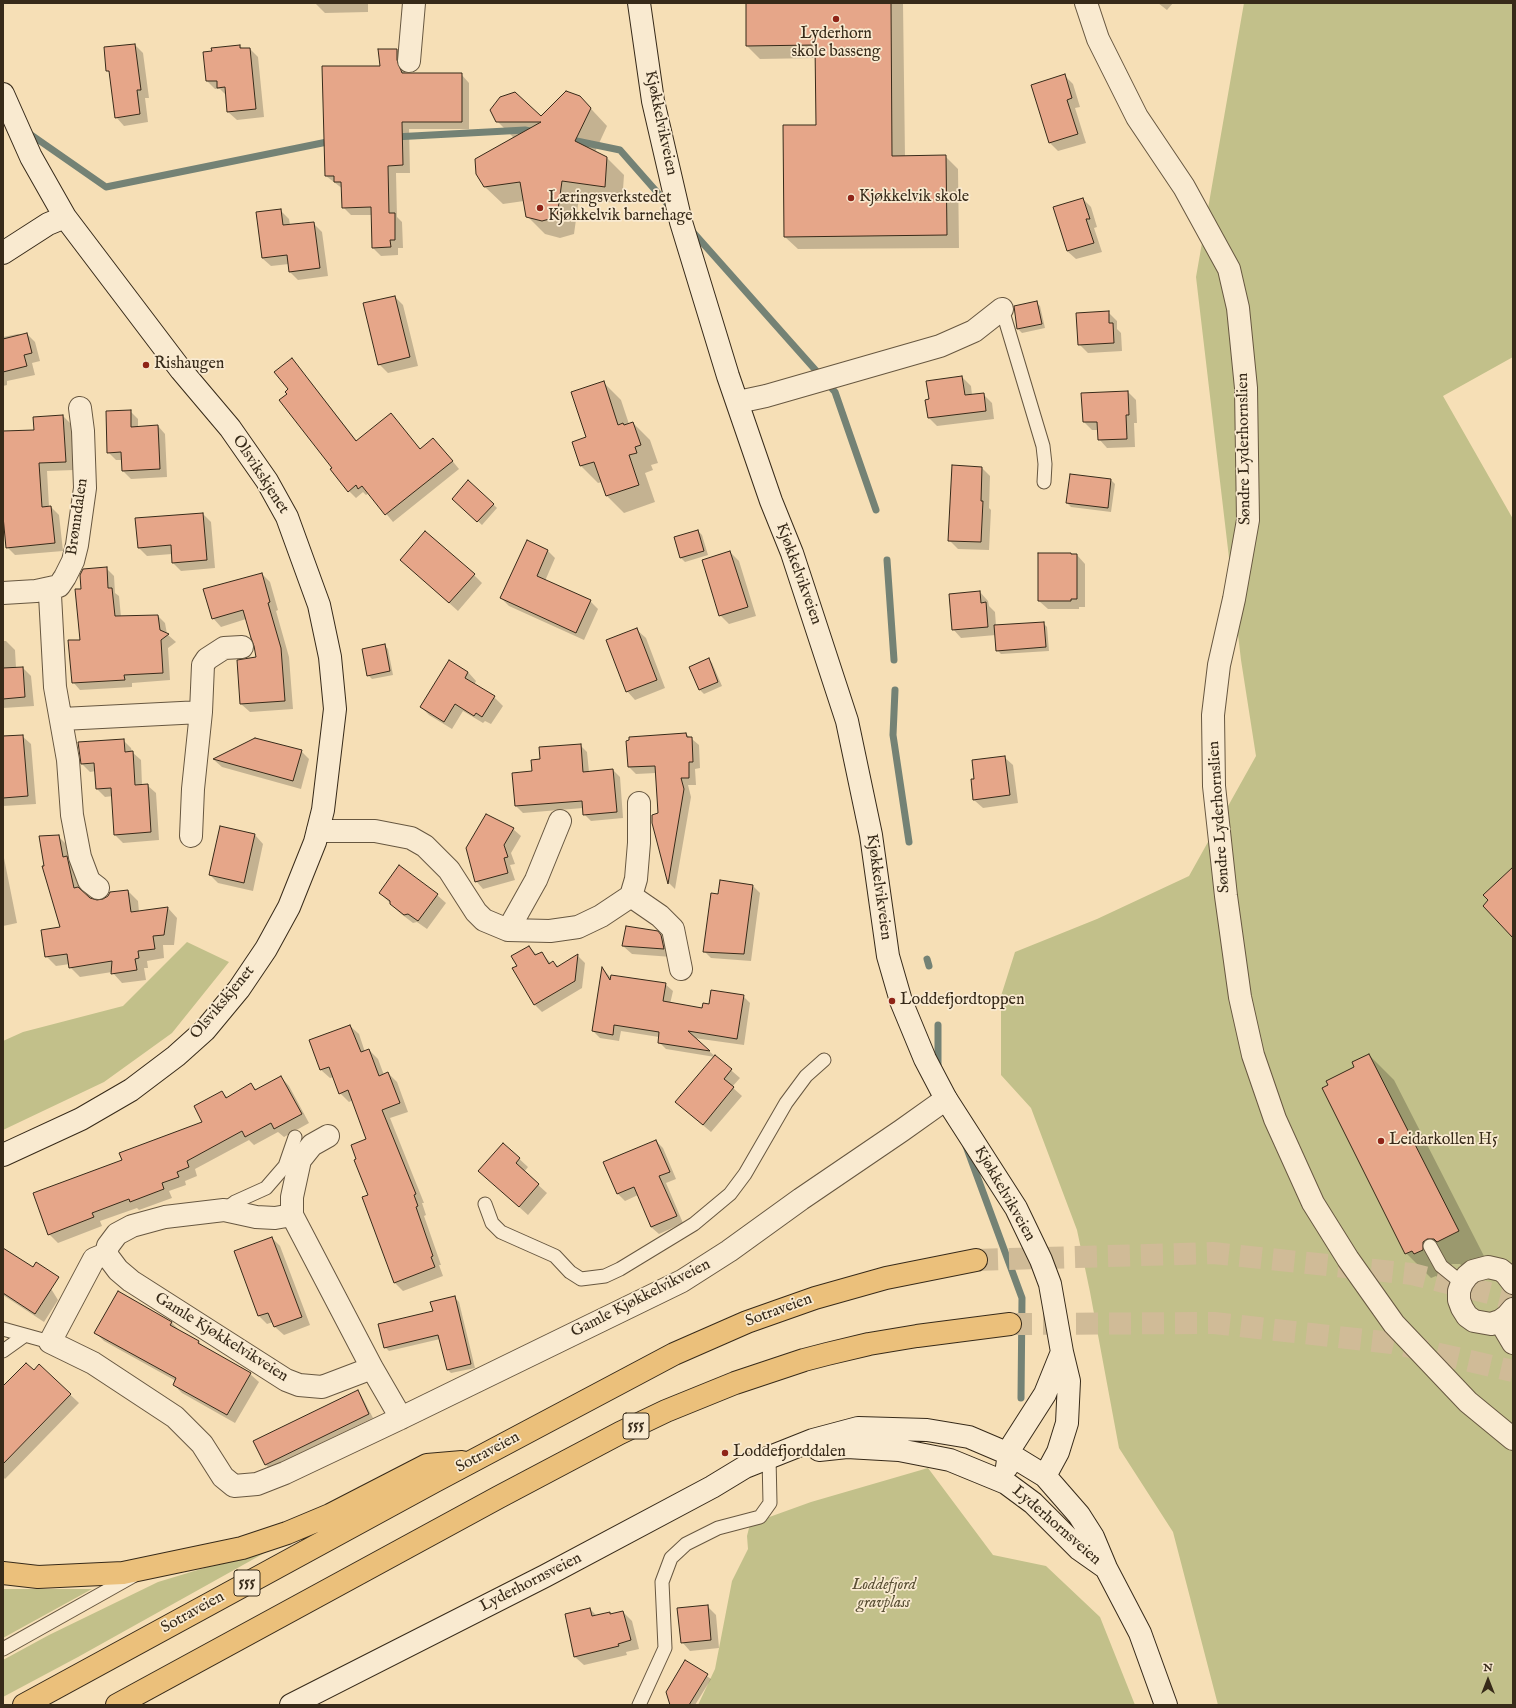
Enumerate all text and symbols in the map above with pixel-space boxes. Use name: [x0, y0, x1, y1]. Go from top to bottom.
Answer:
marker: Lyderhorn skole basseng: [831, 14, 841, 24]
place label: Lyderhorn skole basseng: [791, 25, 881, 63]
street label: Kjøkkelvikveien: [640, 69, 680, 177]
place label: Kjøkkelvik skole: [859, 188, 969, 208]
place label: Læringsverkstedet Kjøkkelvik barnehage: [548, 189, 693, 227]
marker: Kjøkkelvik skole: [846, 193, 856, 203]
marker: Læringsverkstedet Kjøkkelvik barnehage: [535, 203, 545, 213]
place label: Rishaugen: [154, 355, 224, 375]
marker: Rishaugen: [141, 360, 151, 370]
street label: Søndre Lyderhornslien: [1234, 373, 1256, 525]
street label: Olsvikskjenet: [227, 432, 293, 518]
street label: Brønndalen: [63, 477, 93, 557]
street label: Kjøkkelvikveien: [771, 521, 825, 627]
street label: Søndre Lyderhornslien: [1205, 740, 1235, 894]
street label: Kjøkkelvikveien: [861, 833, 895, 941]
street label: Olsvikskjenet: [187, 962, 259, 1044]
place label: Loddefjordtoppen: [900, 991, 1024, 1011]
marker: Loddefjordtoppen: [887, 996, 897, 1006]
place label: Leidarkollen H5: [1389, 1131, 1498, 1151]
marker: Leidarkollen H5: [1376, 1136, 1386, 1146]
street label: Kjøkkelvikveien: [969, 1143, 1039, 1245]
street label: Gamle Kjøkkelvikveien: [568, 1256, 714, 1342]
street label: Gamle Kjøkkelvikveien: [151, 1289, 291, 1387]
street label: Sotraveien: [743, 1290, 815, 1332]
road number: 555: [623, 1413, 649, 1439]
street label: Sotraveien: [453, 1428, 523, 1478]
place label: Loddefjorddalen: [733, 1443, 846, 1463]
marker: Loddefjorddalen: [720, 1448, 730, 1458]
street label: Lyderhornsveien: [1008, 1482, 1104, 1570]
street label: Lyderhornsveien: [477, 1549, 585, 1617]
road number: 555: [234, 1570, 260, 1596]
park label: Loddefjord gravplass: [852, 1576, 916, 1614]
street label: Sotraveien: [158, 1588, 228, 1638]
north arrow: [1468, 1660, 1508, 1700]
text: N: [1483, 1661, 1493, 1675]

